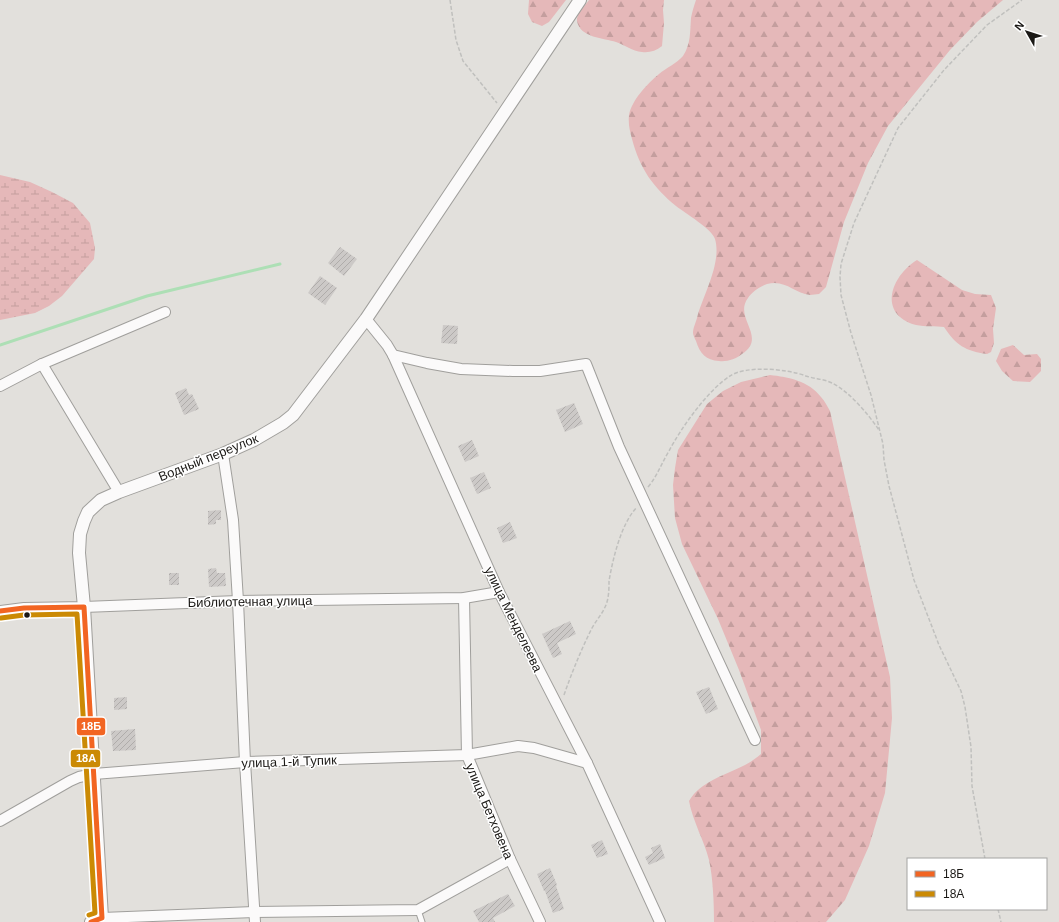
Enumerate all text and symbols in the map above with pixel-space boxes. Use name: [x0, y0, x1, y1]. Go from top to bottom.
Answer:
north arrow: [1007, 12, 1047, 52]
text: N: [1012, 19, 1026, 33]
street label: Водный переулок: [156, 431, 260, 484]
street label: улица Менделеева: [482, 564, 546, 675]
street label: Библиотечная улица: [188, 593, 313, 610]
unlabelled marker: [22, 610, 32, 620]
line badge: 18Б: [76, 717, 106, 736]
text: 18Б: [81, 720, 101, 732]
line badge: 18А: [70, 749, 101, 768]
text: 18А: [76, 752, 96, 764]
street label: улица 1-й Тупик: [241, 752, 337, 771]
street label: улица Бетховена: [463, 761, 517, 862]
legend: [907, 858, 1047, 910]
text: 18Б: [943, 867, 964, 881]
text: 18А: [943, 887, 964, 901]

